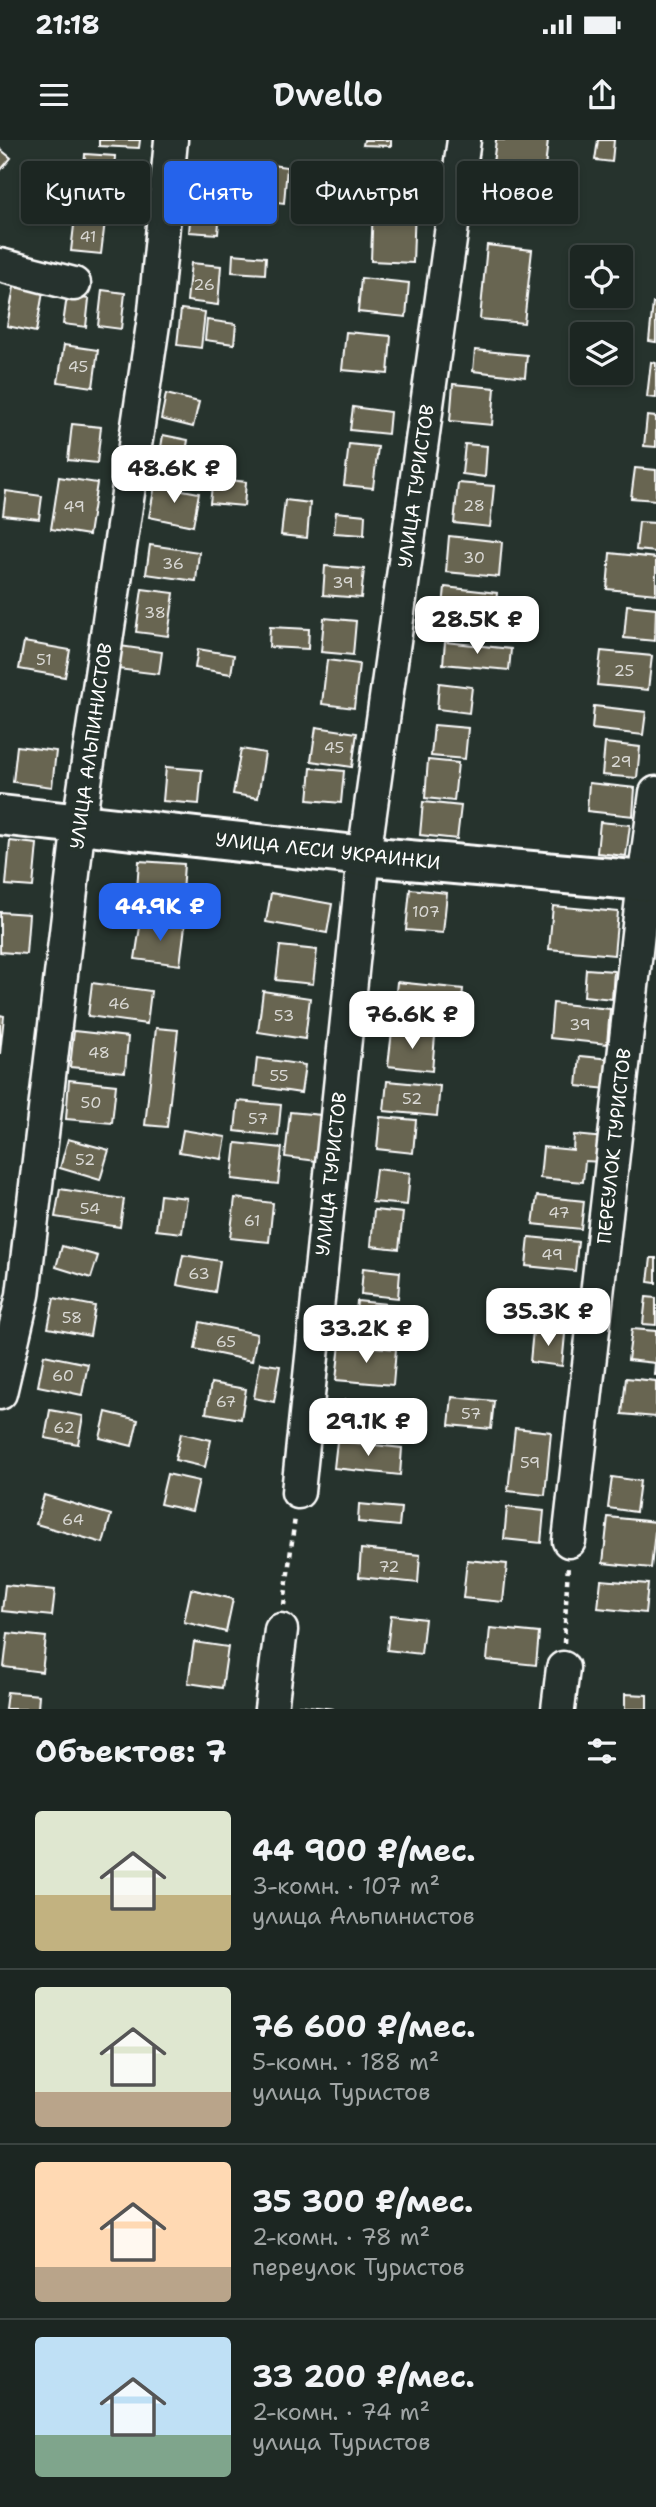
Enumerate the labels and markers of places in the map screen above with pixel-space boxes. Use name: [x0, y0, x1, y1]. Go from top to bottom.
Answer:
pin: 48.6K ₽: [109, 446, 239, 505]
pin: 28.5K ₽: [412, 596, 542, 656]
pin: 44.9K ₽: [95, 884, 225, 943]
pin: 76.6K ₽: [347, 992, 477, 1051]
pin: 35.3K ₽: [483, 1288, 613, 1348]
pin: 33.2K ₽: [301, 1306, 431, 1365]
pin: 29.1K ₽: [303, 1398, 433, 1458]

